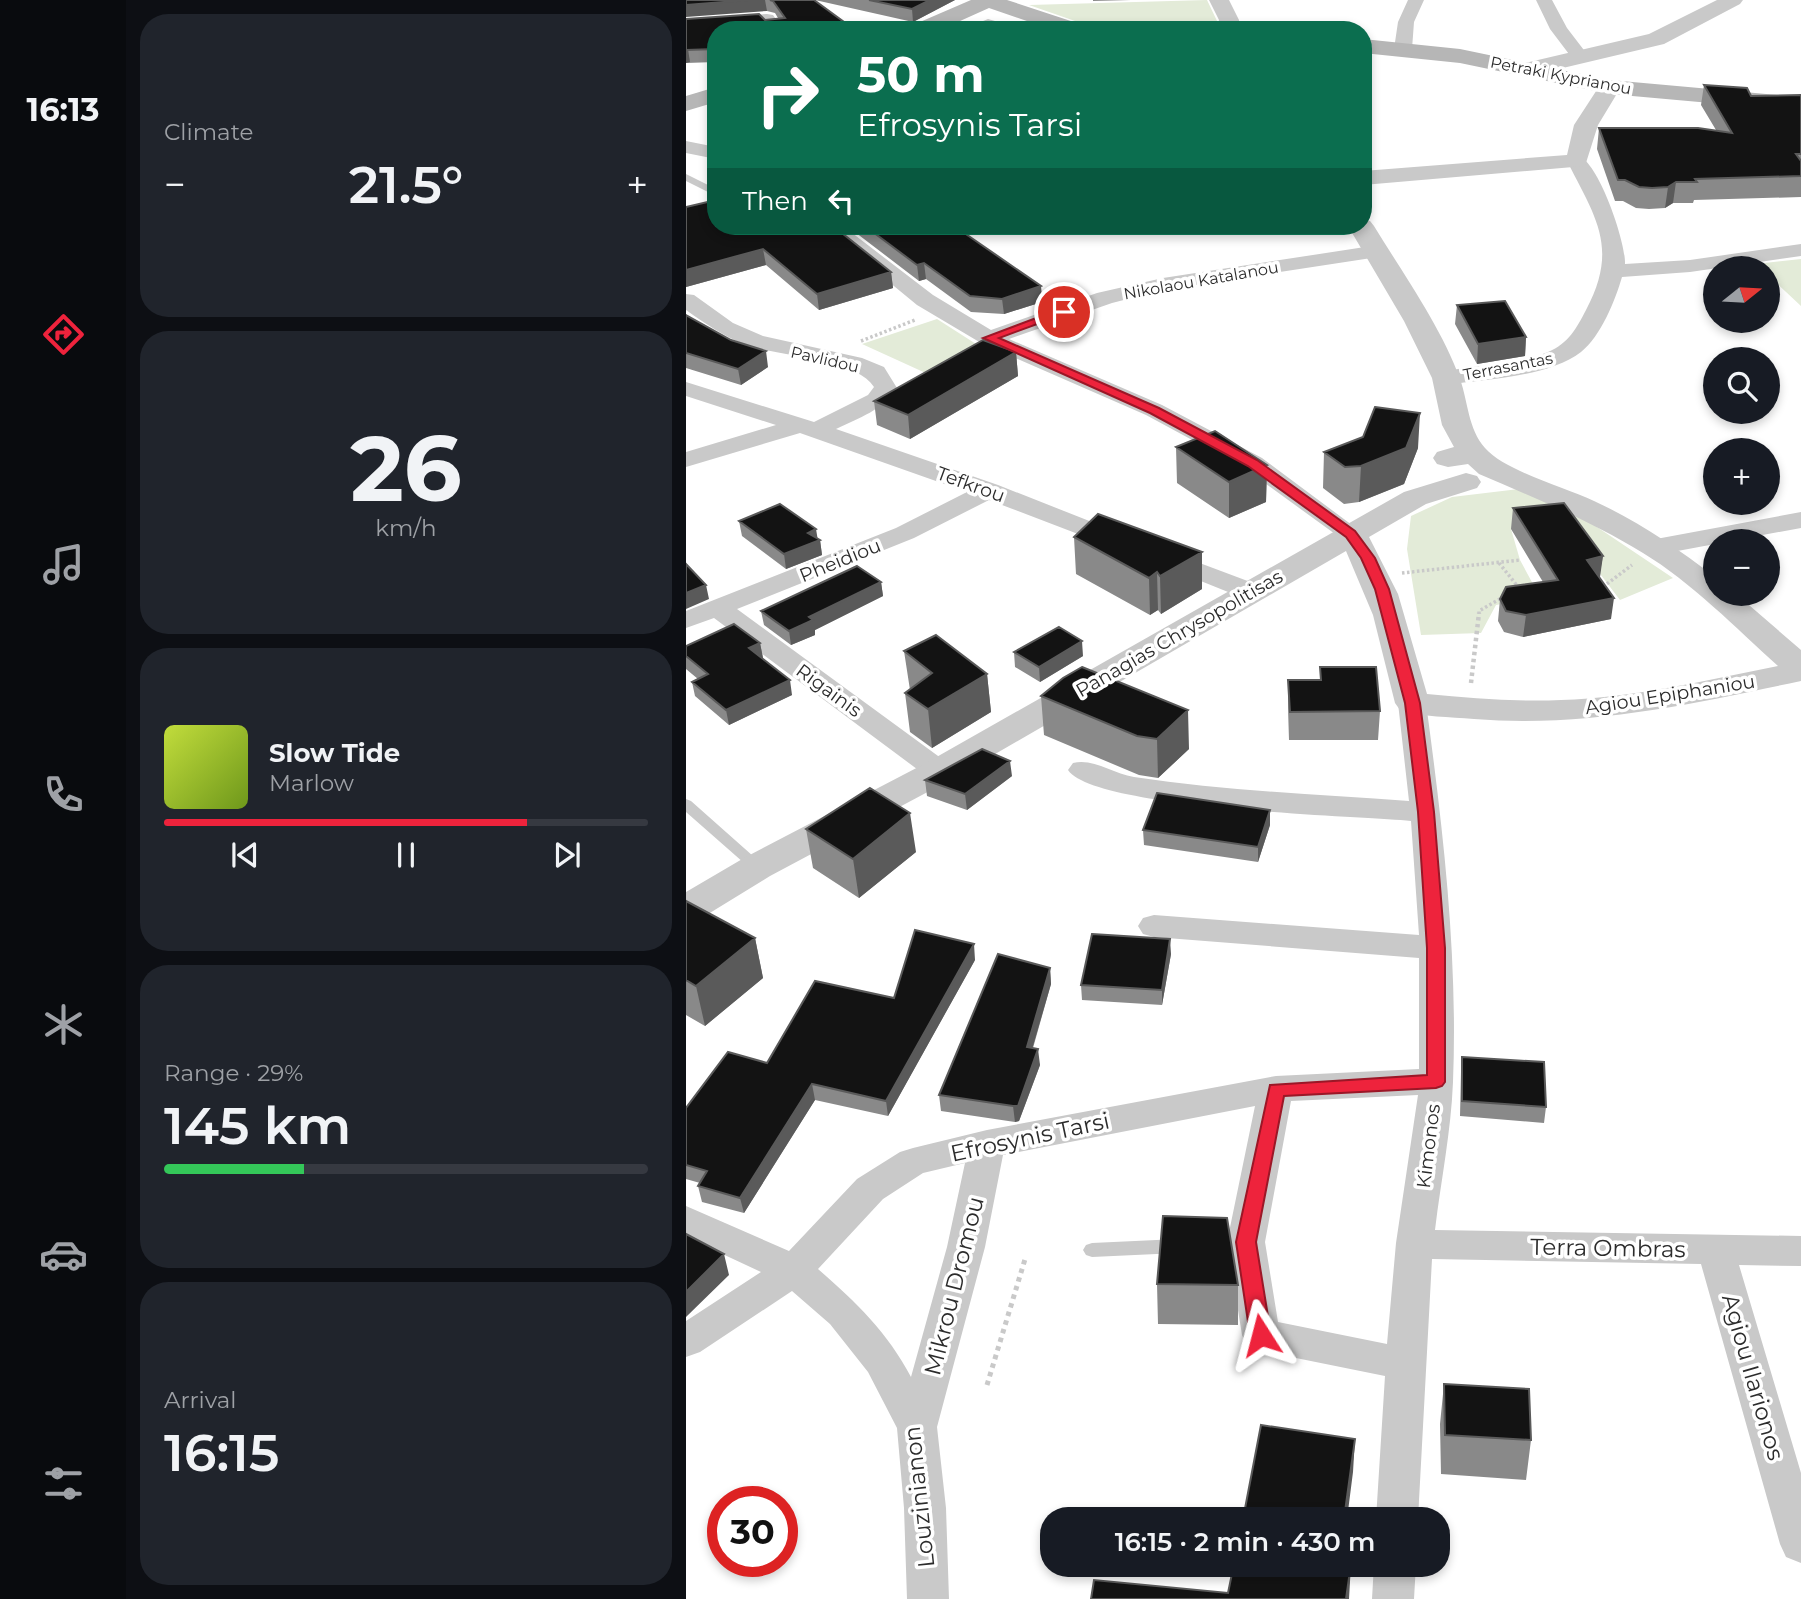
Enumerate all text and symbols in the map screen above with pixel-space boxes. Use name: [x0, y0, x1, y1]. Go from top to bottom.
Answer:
text: 50 m: [857, 45, 985, 104]
icon: right: [742, 49, 833, 140]
street label: Petraki Kyprianou: [1489, 52, 1633, 98]
text: 16:13: [27, 90, 99, 129]
text: Efrosynis Tarsi: [857, 105, 1082, 144]
text: Climate: [164, 118, 253, 146]
text: 21.5°: [349, 153, 463, 216]
text: −: [164, 161, 186, 208]
text: +: [626, 161, 648, 208]
icon: left: [822, 182, 860, 220]
text: Then: [742, 185, 808, 217]
north arrow: [1703, 256, 1780, 332]
map controls: [1703, 256, 1780, 606]
street label: Nikolaou Katalanou: [1122, 258, 1280, 303]
pin: [1034, 282, 1094, 342]
icon: arrive: [1045, 293, 1083, 331]
icon: directions: [39, 310, 88, 359]
street label: Pavlidou: [789, 342, 861, 377]
button: search: [1703, 347, 1780, 424]
street label: Terrasantas: [1462, 348, 1555, 384]
text: 26: [350, 413, 462, 524]
button: +: [1703, 438, 1780, 515]
street label: Tefkrou: [934, 462, 1008, 507]
text: km/h: [375, 514, 437, 542]
button: −: [1703, 529, 1780, 606]
street label: Pheidiou: [796, 534, 884, 587]
icon: music: [39, 540, 88, 589]
street label: Panagias Chrysopolitisas: [1072, 565, 1287, 702]
street label: Rigainis: [791, 659, 866, 722]
street label: Agiou Epiphaniou: [1584, 670, 1757, 719]
text: Slow Tide: [269, 737, 400, 769]
text: Marlow: [269, 769, 354, 797]
icon: phone: [39, 770, 88, 819]
icon: previous: [226, 836, 264, 874]
icon: pause: [387, 836, 425, 874]
icon: next: [548, 836, 586, 874]
icon: climate: [39, 1000, 88, 1049]
text: Range · 29%: [164, 1059, 303, 1087]
text: 145 km: [164, 1094, 351, 1157]
street label: Kimonos: [1412, 1103, 1445, 1190]
street label: Efrosynis Tarsi: [948, 1106, 1112, 1168]
street label: Mikrou Dromou: [918, 1194, 990, 1378]
icon: car: [39, 1230, 88, 1279]
street label: Terra Ombras: [1530, 1233, 1686, 1263]
street label: Agiou Ilarionos: [1716, 1291, 1790, 1463]
position arrow: [1224, 1298, 1298, 1372]
text: Arrival: [164, 1386, 237, 1414]
text: 16:15: [164, 1421, 279, 1484]
street label: Louzinianon: [898, 1425, 940, 1569]
icon: filters: [39, 1459, 88, 1508]
speed limit sign: 30: [707, 1486, 798, 1577]
text: 16:15 · 2 min · 430 m: [1115, 1526, 1375, 1558]

